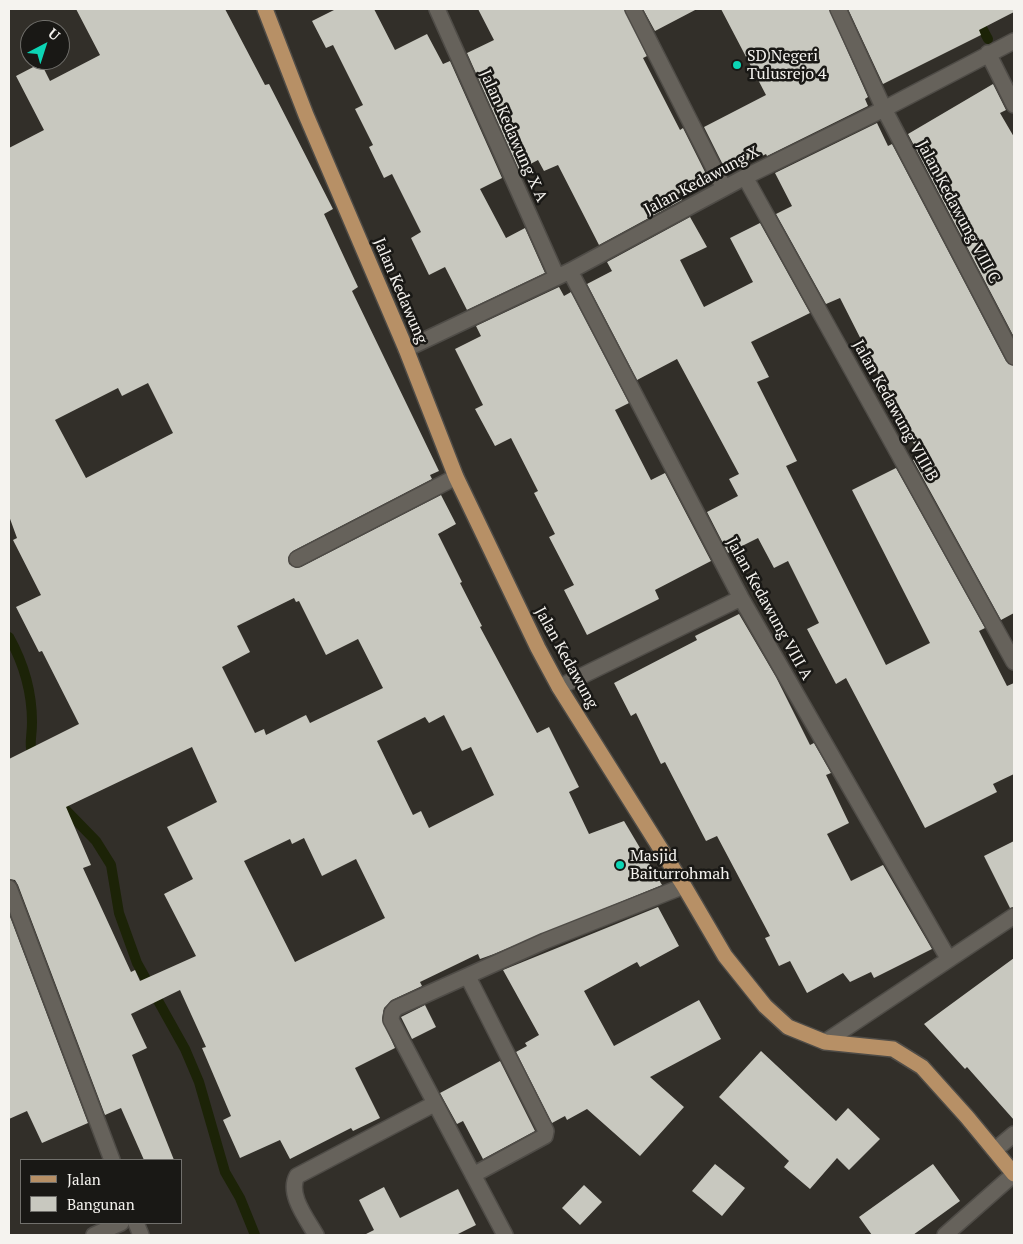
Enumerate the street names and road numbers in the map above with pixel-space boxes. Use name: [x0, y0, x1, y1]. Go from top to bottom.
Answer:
street label: Jalan Kedawung X A: [475, 67, 551, 205]
street label: Jalan Kedawung VIII C: [912, 137, 1004, 287]
street label: Jalan Kedawung X: [641, 143, 763, 219]
street label: Jalan Kedawung: [369, 235, 431, 347]
street label: Jalan Kedawung VIII B: [848, 337, 942, 485]
street label: Jalan Kedawung VIII A: [722, 535, 816, 683]
street label: Jalan Kedawung: [530, 604, 602, 712]

